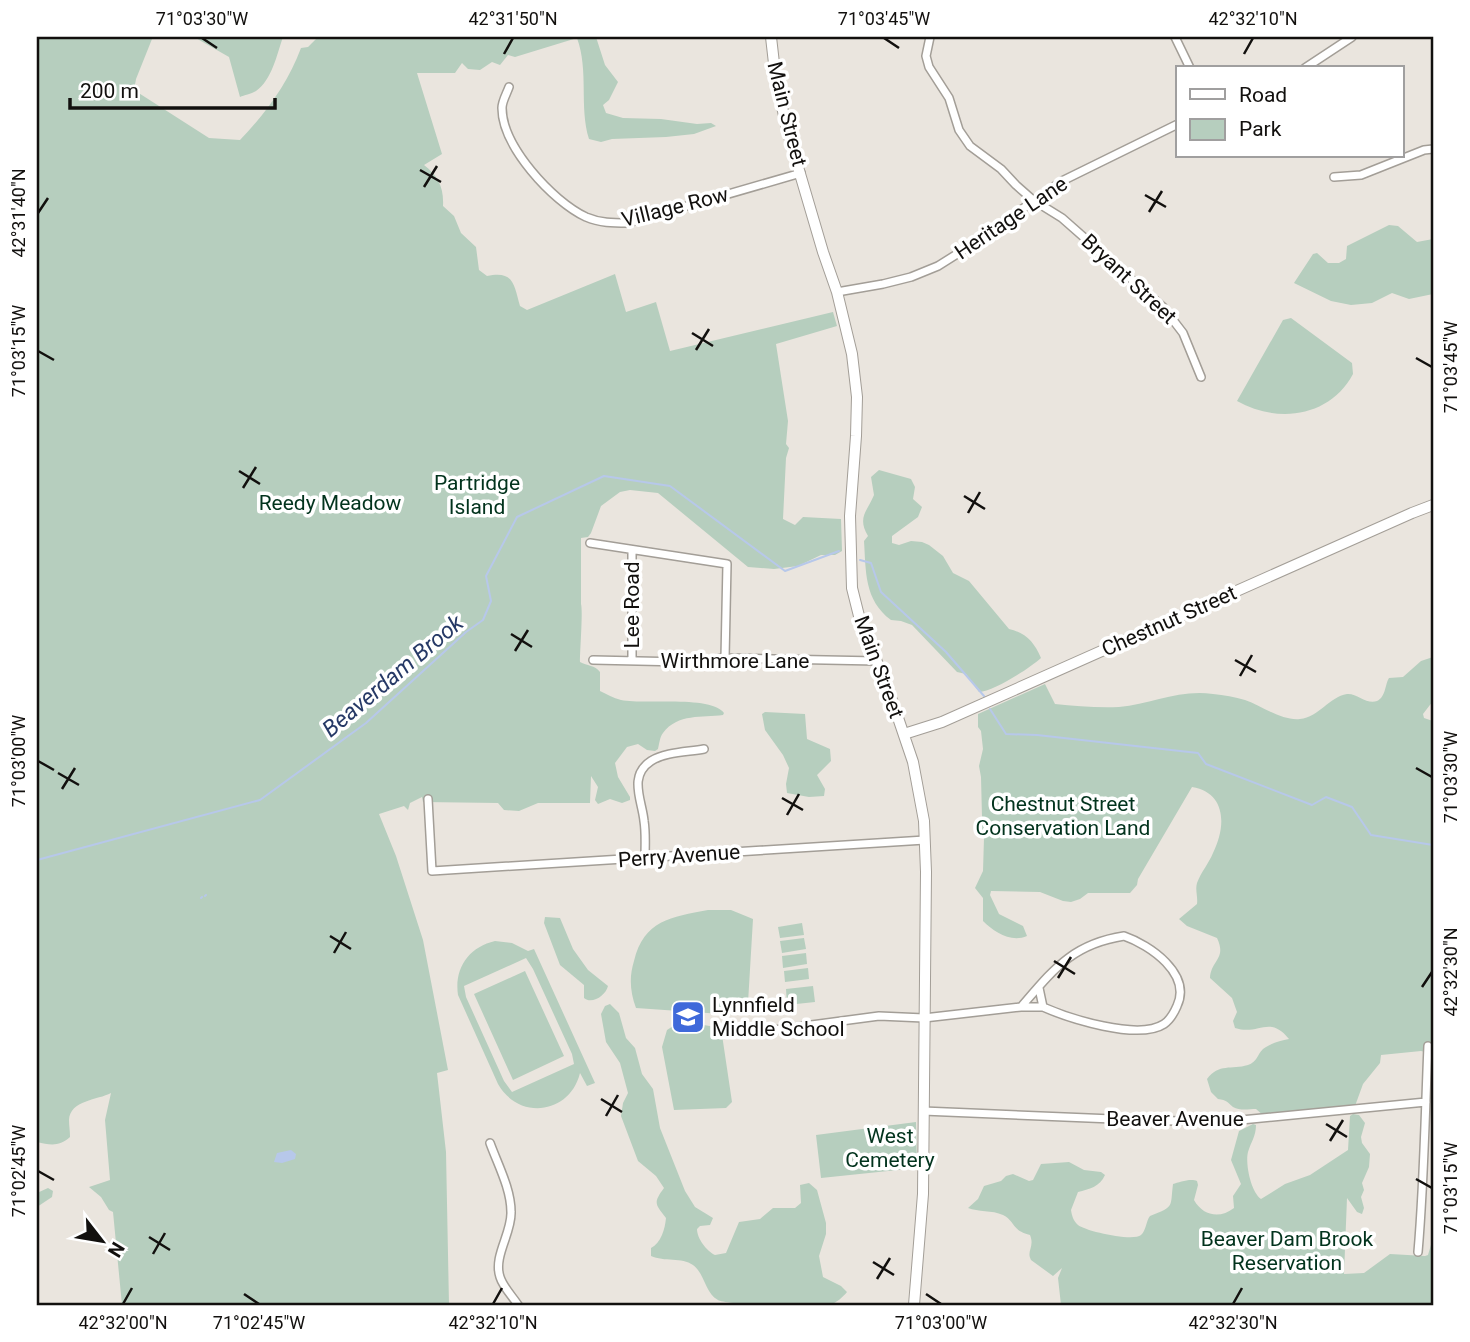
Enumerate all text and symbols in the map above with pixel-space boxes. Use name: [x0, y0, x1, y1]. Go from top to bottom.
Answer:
text: 71°03'30"W: [156, 8, 248, 29]
text: 42°31'50"N: [468, 8, 558, 29]
text: 71°03'45"W: [838, 8, 930, 29]
text: 42°32'10"N: [1208, 8, 1298, 29]
street label: Main Street: [762, 59, 812, 169]
scale bar: [70, 66, 275, 110]
legend: [1176, 66, 1404, 158]
text: 200 m: [80, 79, 139, 103]
text: Road: [1239, 83, 1287, 107]
text: Park: [1239, 117, 1282, 141]
text: 42°31'40"N: [8, 168, 29, 258]
street label: Heritage Lane: [950, 172, 1072, 264]
street label: Village Row: [619, 182, 731, 232]
street label: Bryant Street: [1077, 229, 1181, 329]
text: 71°03'15"W: [8, 305, 29, 397]
text: 71°03'45"W: [1440, 321, 1461, 413]
park label: Partridge Island: [434, 471, 520, 519]
park label: Reedy Meadow: [259, 491, 402, 515]
street label: Lee Road: [620, 562, 644, 648]
street label: Chestnut Street: [1098, 581, 1240, 661]
water label: Beaverdam Brook: [317, 609, 469, 743]
street label: Main Street: [849, 613, 909, 722]
street label: Wirthmore Lane: [661, 649, 809, 673]
text: 71°03'00"W: [8, 715, 29, 807]
text: 71°03'30"W: [1440, 731, 1461, 823]
park label: Chestnut Street Conservation Land: [976, 792, 1150, 840]
street label: Perry Avenue: [617, 840, 741, 872]
text: 42°32'30"N: [1440, 927, 1461, 1017]
place label: Lynnfield Middle School: [712, 993, 845, 1041]
school or university icon: Lynnfield Middle School: [669, 998, 707, 1036]
street label: Beaver Avenue: [1106, 1107, 1244, 1131]
park label: West Cemetery: [845, 1124, 935, 1172]
text: 71°02'45"W: [8, 1125, 29, 1217]
text: 71°03'15"W: [1440, 1142, 1461, 1234]
north arrow: [66, 1206, 136, 1276]
park label: Beaver Dam Brook Reservation: [1201, 1227, 1374, 1275]
text: N: [103, 1238, 129, 1261]
text: 42°32'00"N: [78, 1312, 168, 1333]
text: 71°02'45"W: [213, 1312, 305, 1333]
text: 42°32'10"N: [448, 1312, 538, 1333]
text: 71°03'00"W: [895, 1312, 987, 1333]
text: 42°32'30"N: [1188, 1312, 1278, 1333]

